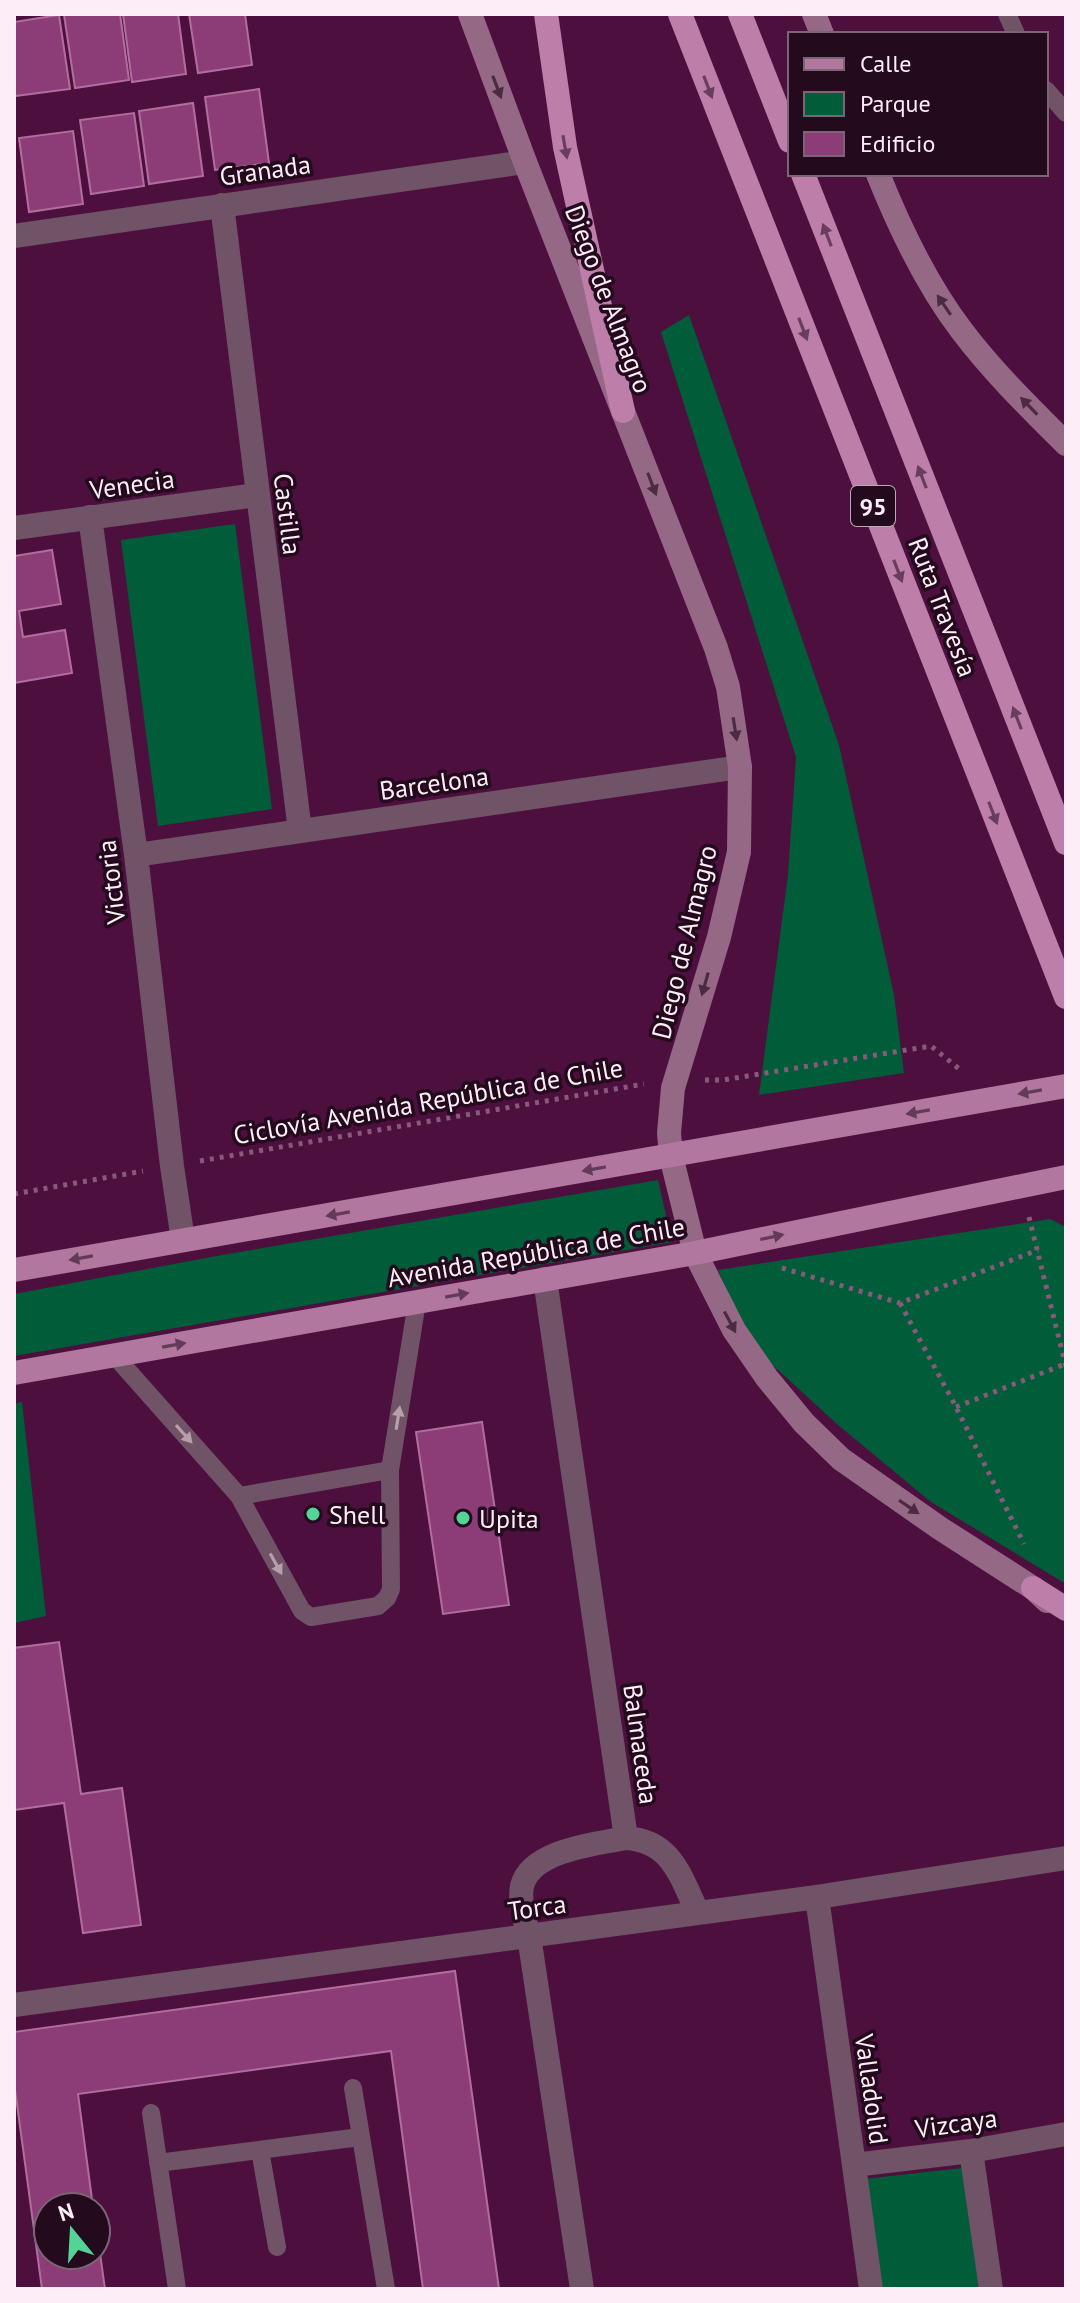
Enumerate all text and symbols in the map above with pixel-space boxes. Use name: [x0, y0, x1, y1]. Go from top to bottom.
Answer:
legend: [788, 32, 1048, 176]
text: Calle: [860, 48, 911, 79]
one-way arrow: [491, 75, 504, 99]
one-way arrow: [702, 75, 715, 99]
text: Parque: [860, 88, 931, 119]
text: Edificio: [860, 128, 935, 159]
one-way arrow: [560, 134, 572, 159]
street label: Granada: [217, 147, 313, 193]
street label: Diego de Almagro: [558, 200, 660, 398]
one-way arrow: [820, 222, 833, 246]
one-way arrow: [937, 295, 952, 316]
one-way arrow: [797, 317, 810, 341]
one-way arrow: [1020, 397, 1038, 416]
street label: Venecia: [87, 462, 176, 506]
one-way arrow: [915, 464, 928, 488]
street label: Castilla: [267, 471, 309, 557]
one-way arrow: [646, 472, 659, 496]
road number: 95: [851, 486, 895, 526]
street label: Ruta Travesía: [901, 533, 985, 681]
one-way arrow: [892, 559, 905, 583]
one-way arrow: [1010, 706, 1023, 730]
one-way arrow: [729, 717, 742, 742]
street label: Barcelona: [377, 759, 491, 807]
one-way arrow: [987, 801, 1000, 825]
street label: Victoria: [89, 838, 133, 927]
street label: Diego de Almagro: [644, 842, 724, 1042]
one-way arrow: [698, 973, 711, 997]
street label: Ciclovía Avenida República de Chile: [231, 1050, 625, 1152]
one-way arrow: [1017, 1087, 1042, 1099]
one-way arrow: [905, 1106, 930, 1118]
one-way arrow: [581, 1164, 606, 1176]
one-way arrow: [325, 1208, 350, 1220]
street label: Avenida República de Chile: [385, 1210, 687, 1294]
one-way arrow: [759, 1230, 784, 1243]
one-way arrow: [69, 1252, 94, 1265]
one-way arrow: [445, 1288, 470, 1300]
one-way arrow: [724, 1311, 737, 1334]
one-way arrow: [161, 1338, 186, 1350]
one-way arrow: [392, 1405, 405, 1430]
one-way arrow: [175, 1425, 193, 1444]
place label: Shell: [329, 1498, 386, 1531]
one-way arrow: [898, 1499, 919, 1514]
place label: Upita: [479, 1502, 539, 1535]
marker: Shell: [304, 1505, 322, 1523]
marker: Upita: [454, 1509, 472, 1527]
one-way arrow: [270, 1553, 283, 1576]
street label: Balmaceda: [616, 1682, 666, 1806]
street label: Torca: [506, 1887, 568, 1927]
street label: Valladolid: [848, 2031, 896, 2146]
street label: Vizcaya: [912, 2101, 999, 2145]
north arrow: [32, 2191, 112, 2271]
text: N: [55, 2196, 77, 2228]

